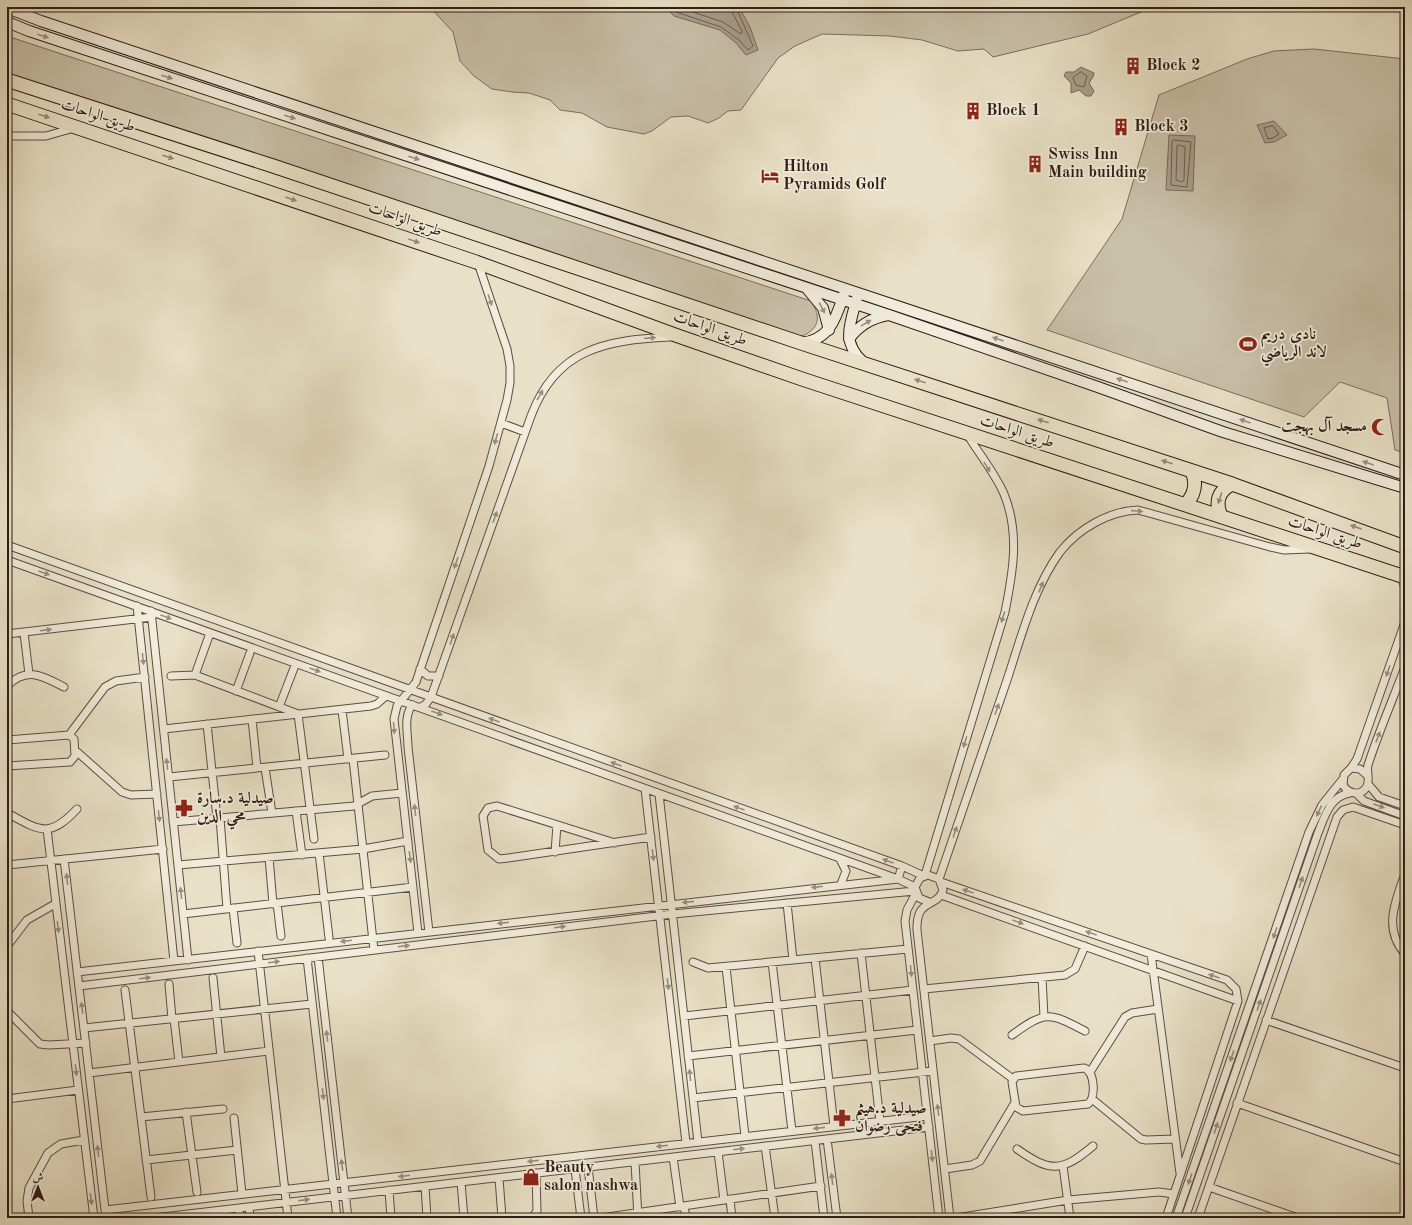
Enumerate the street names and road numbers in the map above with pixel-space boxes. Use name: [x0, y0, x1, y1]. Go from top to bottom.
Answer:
street label: طريق الواحات: [59, 96, 137, 136]
street label: طريق الواحات: [366, 200, 444, 241]
street label: طريق الواحات: [671, 309, 749, 350]
street label: طريق الواحات: [978, 412, 1056, 452]
street label: طريق الواحات: [1286, 513, 1364, 553]

